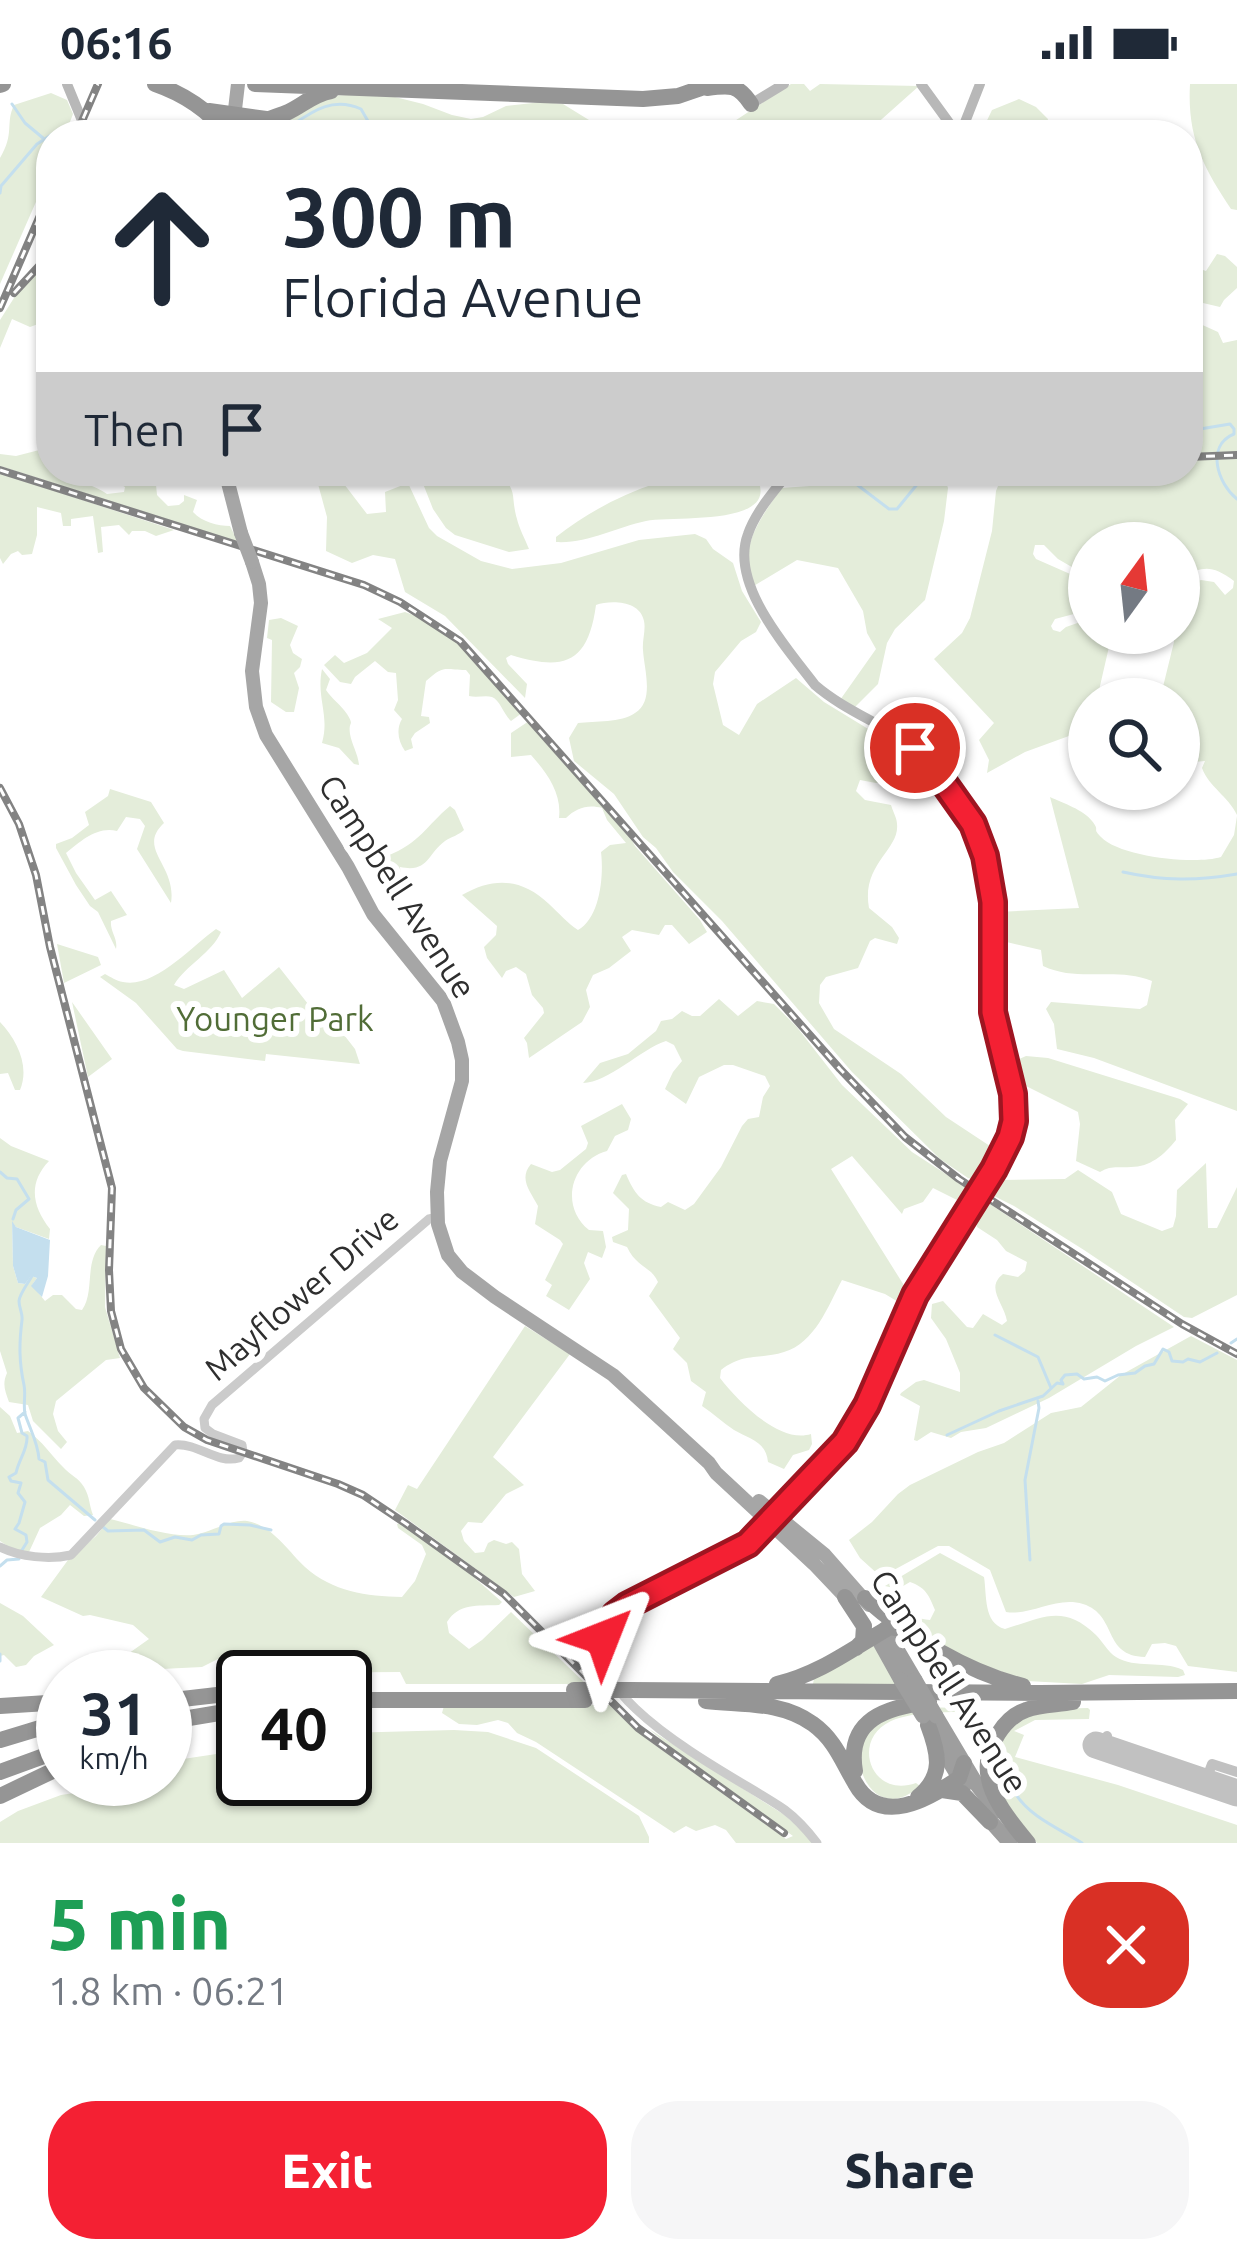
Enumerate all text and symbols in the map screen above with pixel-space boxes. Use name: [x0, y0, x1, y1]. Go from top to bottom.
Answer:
text: 06:16: [60, 17, 173, 68]
icon: ahead: [84, 168, 240, 324]
text: 300 m: [282, 169, 516, 263]
text: Florida Avenue: [282, 267, 643, 327]
icon: arrive: [209, 396, 275, 462]
text: Then: [84, 404, 185, 455]
north arrow: [1068, 522, 1200, 654]
map controls: [1068, 522, 1200, 810]
button: search: [1068, 678, 1200, 810]
pin: [864, 697, 966, 799]
icon: arrive: [882, 715, 948, 781]
street label: Campbell Avenue: [312, 767, 484, 1005]
park label: Younger Park: [176, 1000, 374, 1037]
street label: Mayflower Drive: [197, 1199, 405, 1387]
street label: Campbell Avenue: [864, 1562, 1036, 1800]
position arrow: [540, 1575, 666, 1701]
speed limit sign: 40: [216, 1650, 372, 1806]
text: 31: [80, 1679, 148, 1746]
text: km/h: [79, 1741, 149, 1775]
button: close: [1063, 1882, 1189, 2008]
text: 5 min: [48, 1883, 231, 1964]
text: 1.8 km · 06:21: [48, 1969, 289, 2012]
button: Exit: [48, 2101, 607, 2239]
button: Share: [631, 2101, 1189, 2239]

